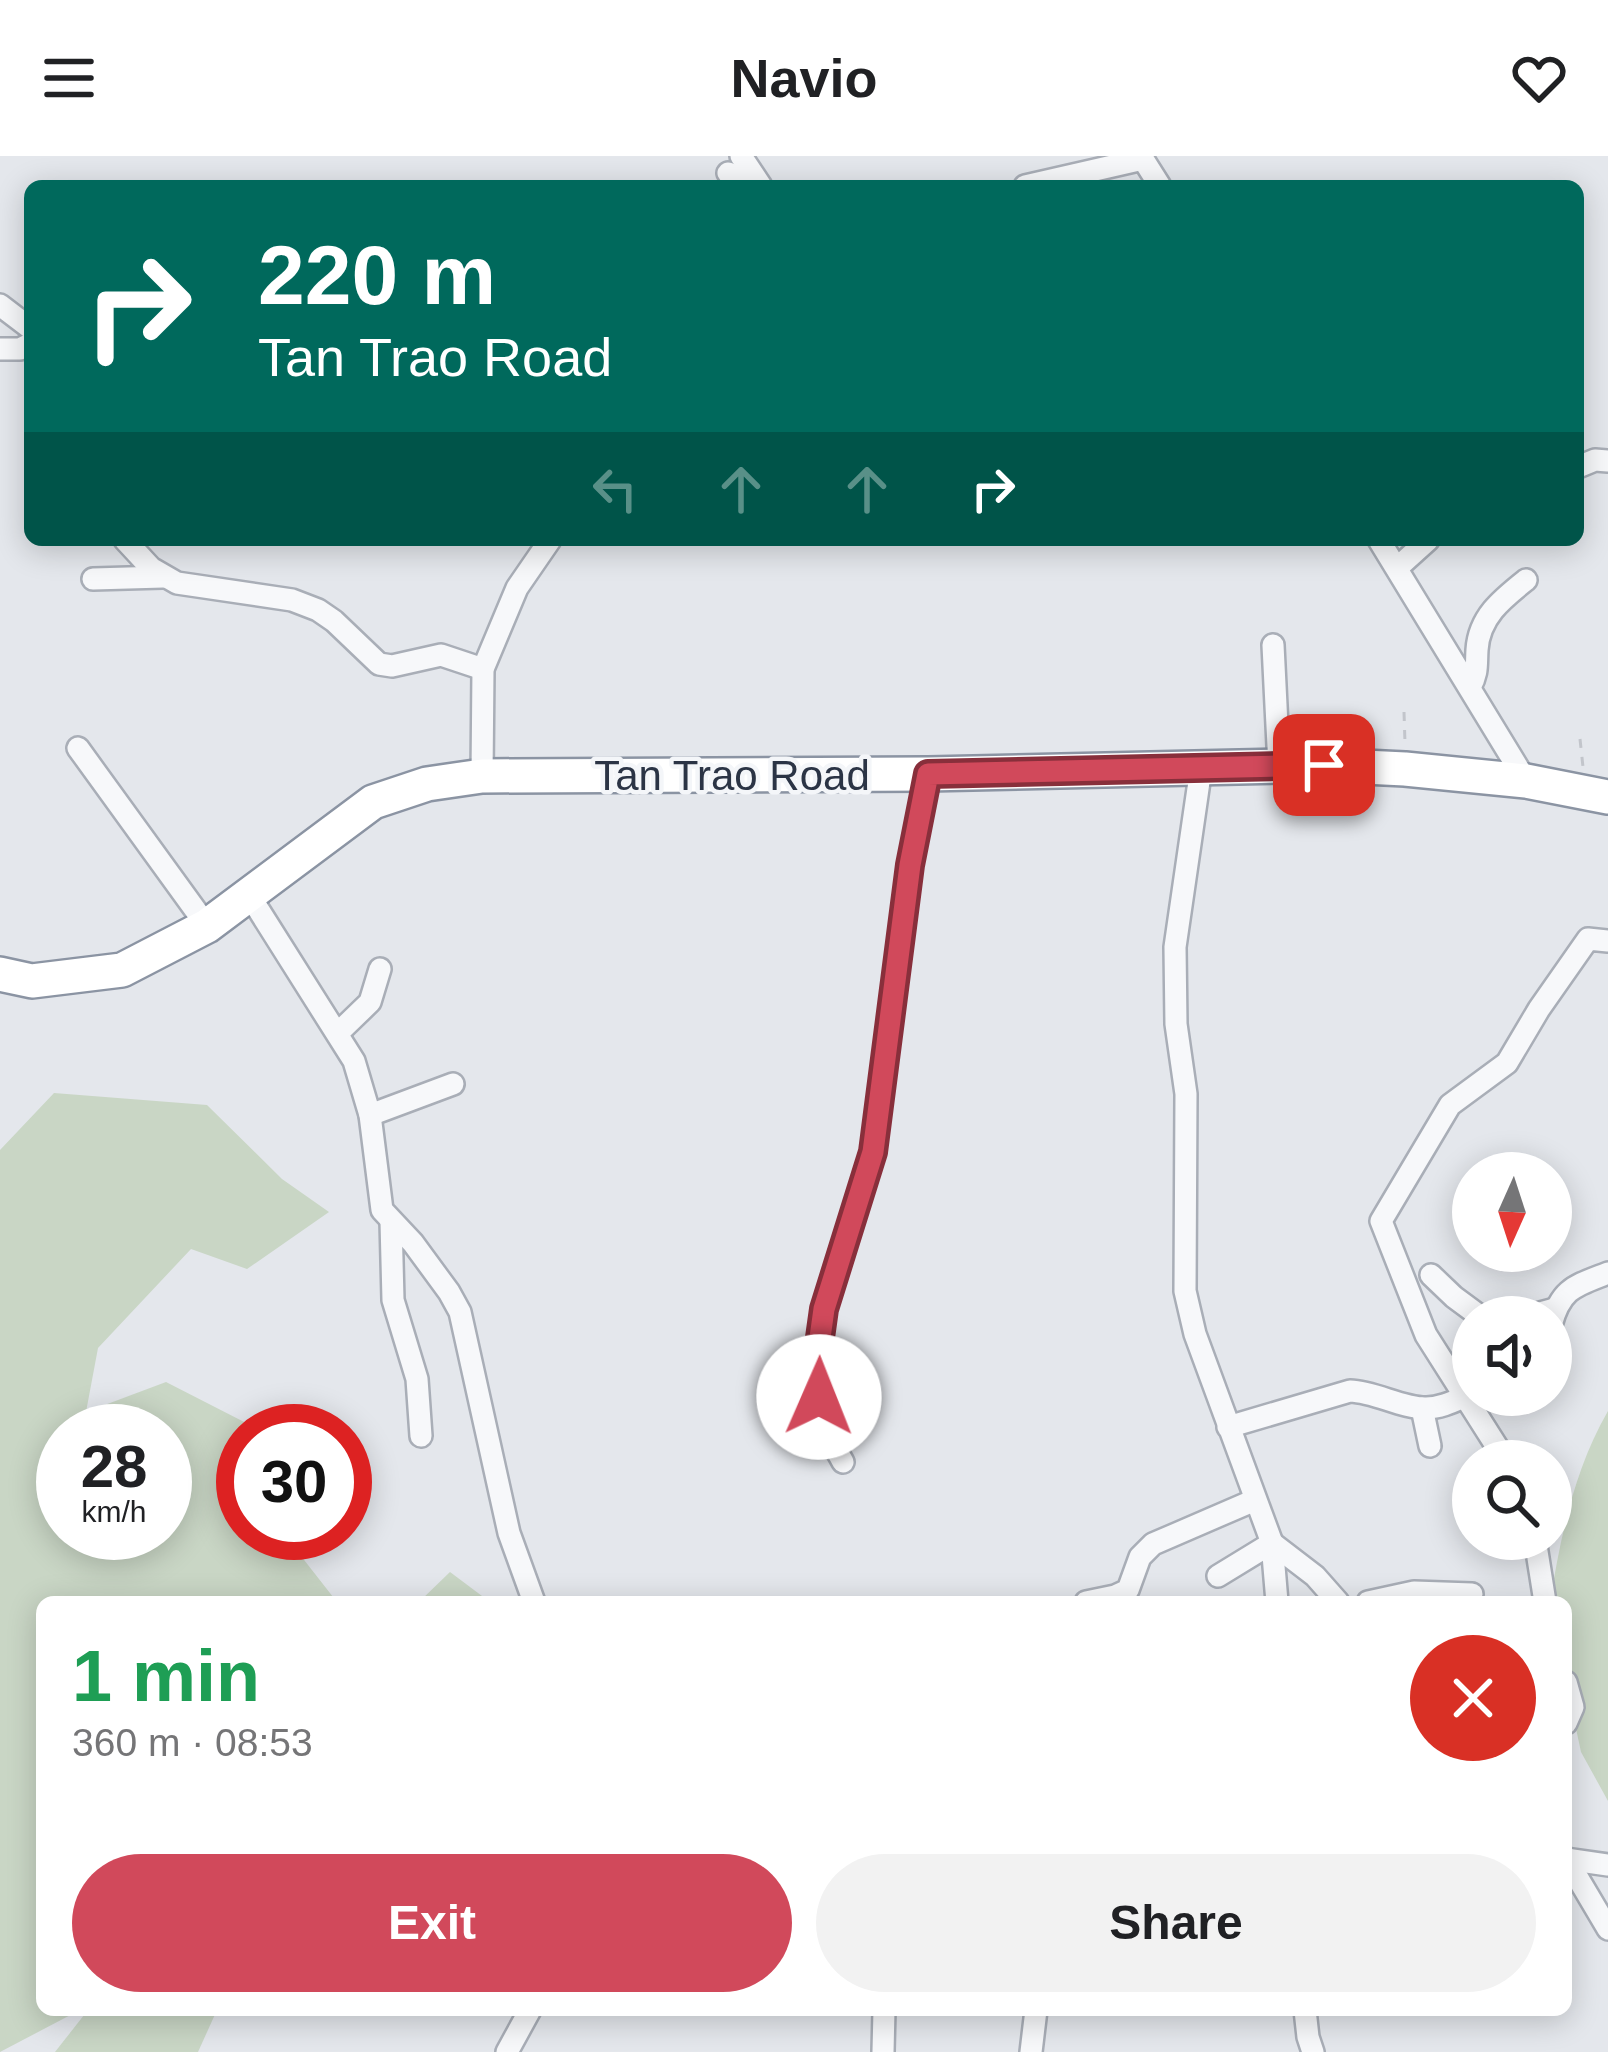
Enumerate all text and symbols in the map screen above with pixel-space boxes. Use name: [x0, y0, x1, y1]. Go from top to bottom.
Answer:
icon: menu: [36, 45, 102, 111]
icon: heart: [1506, 45, 1572, 111]
text: Navio: [730, 48, 878, 108]
icon: right: [60, 228, 216, 384]
text: 220 m: [258, 228, 496, 322]
text: Tan Trao Road: [258, 327, 612, 387]
icon: left: [582, 456, 648, 522]
icon: ahead: [708, 456, 774, 522]
icon: ahead: [834, 456, 900, 522]
icon: right: [960, 456, 1026, 522]
pin: [1273, 714, 1375, 816]
icon: arrive: [1291, 732, 1357, 798]
street label: Tan Trao Road: [594, 752, 870, 799]
north arrow: [1452, 1152, 1572, 1272]
map controls: [1452, 1152, 1572, 1560]
button: sound: [1452, 1296, 1572, 1416]
position arrow: [756, 1334, 882, 1460]
speed limit sign: 30: [216, 1404, 372, 1560]
text: 28: [81, 1433, 147, 1500]
button: search: [1452, 1440, 1572, 1560]
text: km/h: [81, 1495, 147, 1528]
button: close: [1410, 1635, 1536, 1761]
text: 1 min: [72, 1636, 260, 1716]
text: 360 m · 08:53: [72, 1721, 313, 1764]
button: Exit: [72, 1854, 792, 1992]
button: Share: [816, 1854, 1536, 1992]

